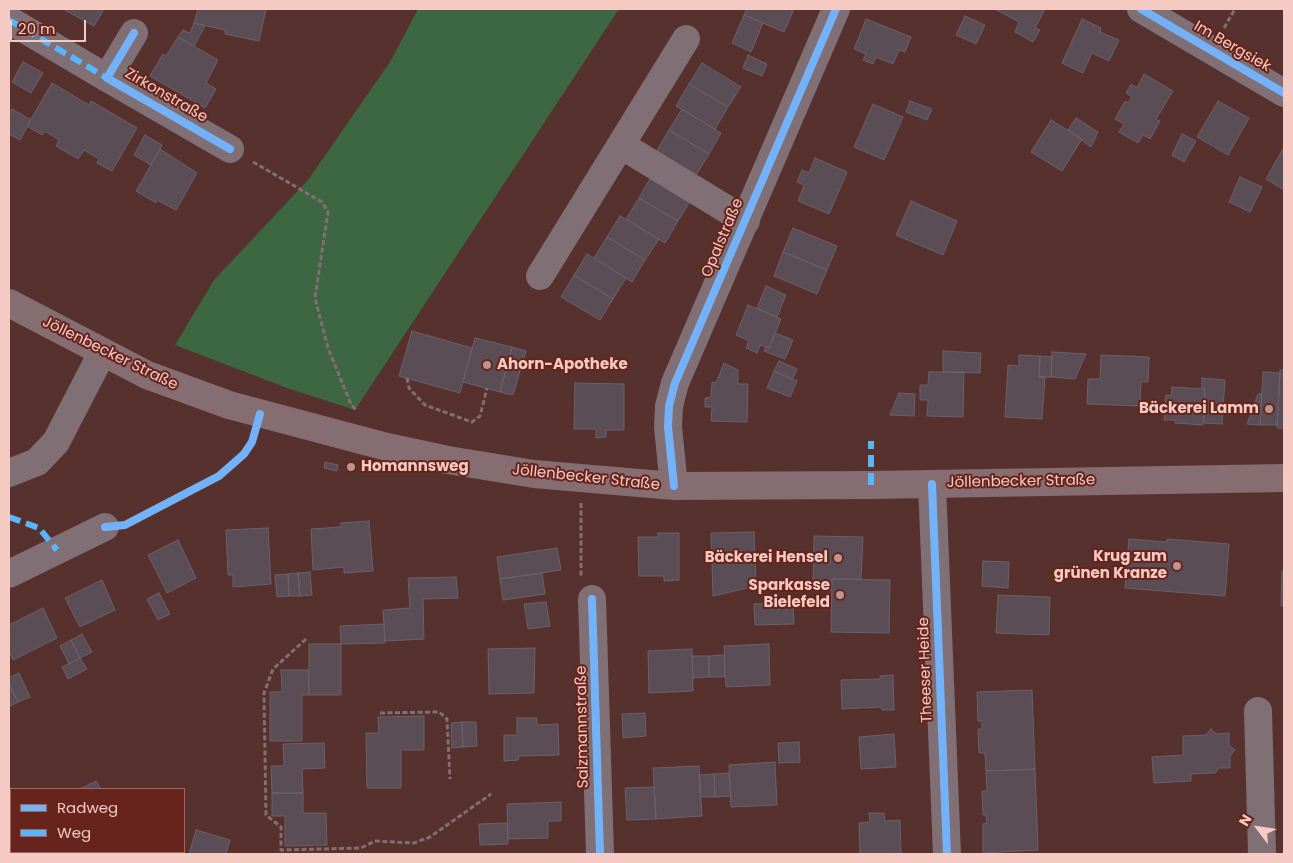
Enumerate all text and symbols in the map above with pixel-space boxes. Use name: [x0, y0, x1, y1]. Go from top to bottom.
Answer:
scale bar: [12, 10, 89, 42]
text: 20 m: [18, 18, 56, 39]
street label: Im Bergsiek: [1190, 18, 1274, 76]
street label: Zirkonstraße: [121, 65, 211, 127]
street label: Opalstraße: [698, 196, 748, 280]
street label: Jöllenbecker Straße: [39, 313, 181, 395]
place label: Ahorn-Apotheke: [497, 356, 628, 374]
marker: Ahorn-Apotheke: [481, 359, 493, 371]
place label: Bäckerei Lamm: [1139, 400, 1259, 418]
marker: Bäckerei Lamm: [1263, 403, 1275, 415]
place label: Homannsweg: [361, 458, 469, 476]
marker: Homannsweg: [345, 461, 357, 473]
street label: Jöllenbecker Straße: [511, 461, 661, 495]
street label: Jöllenbecker Straße: [947, 472, 1095, 492]
place label: Krug zum grünen Kranze: [1054, 548, 1167, 583]
place label: Bäckerei Hensel: [705, 549, 828, 567]
marker: Bäckerei Hensel: [832, 552, 844, 564]
marker: Krug zum grünen Kranze: [1171, 560, 1183, 572]
place label: Sparkasse Bielefeld: [749, 577, 830, 612]
marker: Sparkasse Bielefeld: [834, 589, 846, 601]
street label: Theeser Heide: [915, 617, 937, 723]
street label: Salzmannstraße: [573, 665, 593, 789]
legend: [10, 788, 185, 853]
text: Radweg: [57, 797, 118, 818]
north arrow: [1233, 803, 1283, 853]
text: N: [1234, 811, 1256, 830]
text: Weg: [57, 822, 91, 843]

